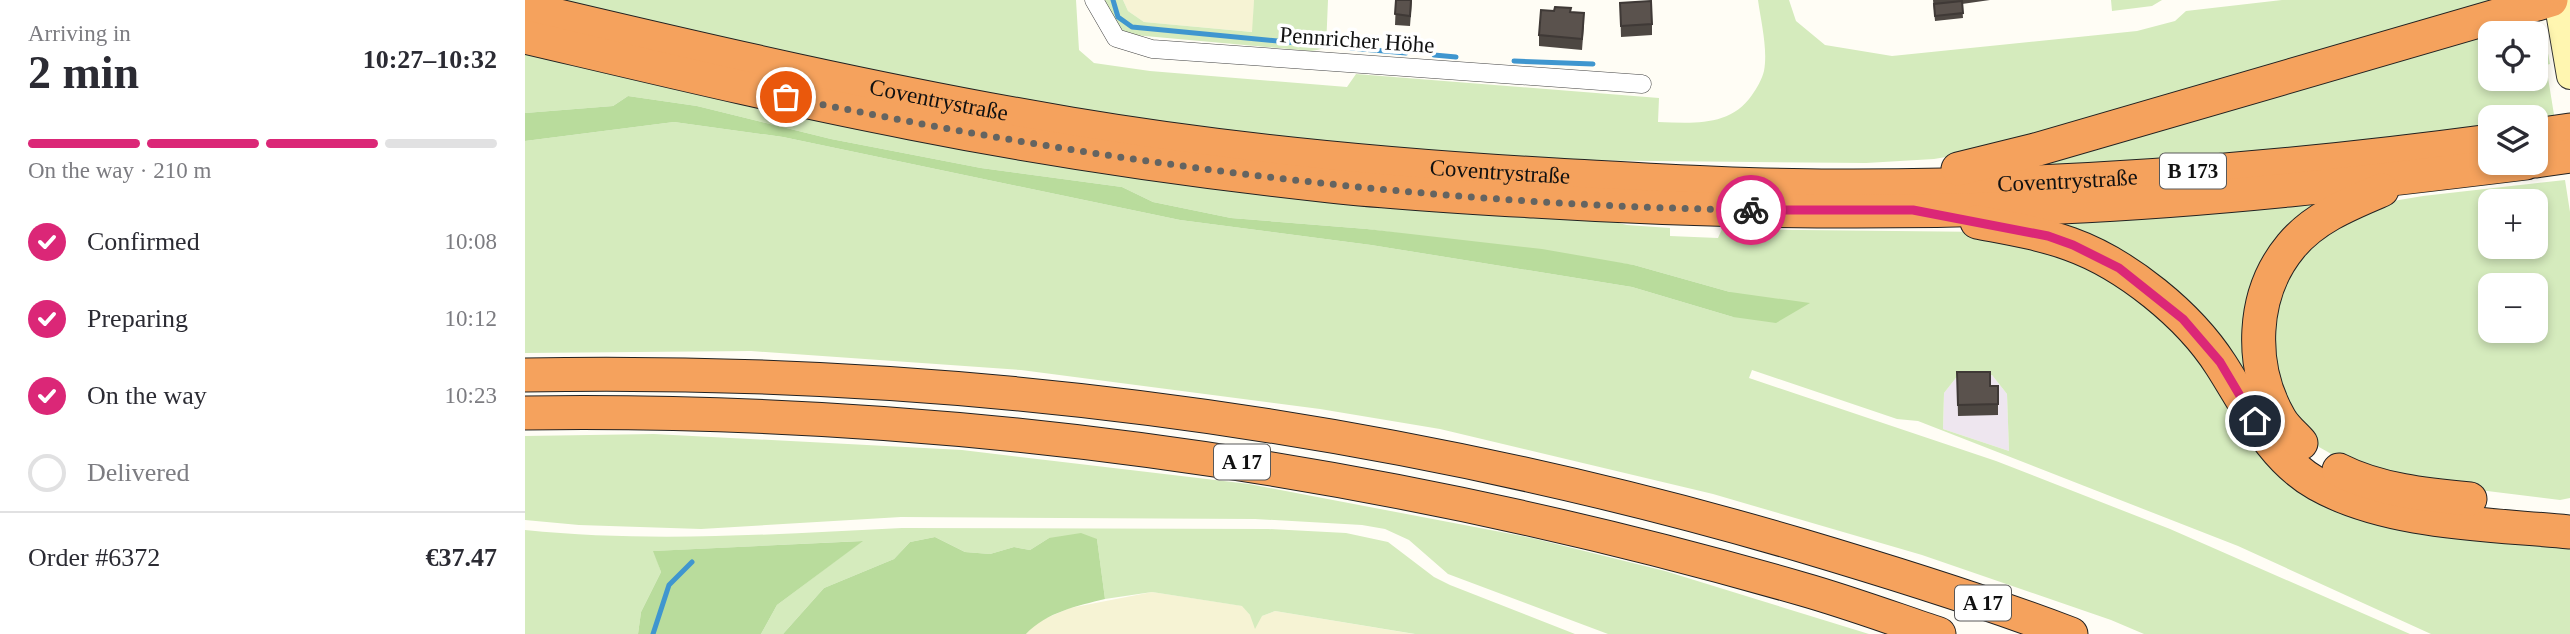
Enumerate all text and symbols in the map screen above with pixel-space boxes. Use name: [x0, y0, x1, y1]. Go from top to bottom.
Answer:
text: Arriving in: [28, 21, 131, 46]
map controls: [2478, 21, 2548, 343]
button: locate: [2478, 21, 2548, 91]
street label: Pennricher Höhe: [1279, 22, 1435, 58]
text: 10:27–10:32: [363, 45, 497, 74]
text: 2 min: [28, 47, 139, 98]
pin: [756, 67, 816, 127]
street label: Coventrystraße: [867, 74, 1010, 125]
icon: bag: [767, 78, 805, 116]
button: layers: [2478, 105, 2548, 175]
street label: Coventrystraße: [1429, 154, 1571, 188]
road number: B 173: [2160, 154, 2226, 188]
text: On the way · 210 m: [28, 158, 211, 183]
street label: Coventrystraße: [1997, 164, 2138, 196]
courier: [1716, 175, 1786, 245]
button: +: [2478, 189, 2548, 259]
icon: bike: [1732, 191, 1770, 229]
icon: check: [28, 223, 66, 261]
text: Confirmed: [87, 227, 200, 256]
text: 10:08: [445, 229, 497, 254]
button: −: [2478, 273, 2548, 343]
icon: check: [28, 300, 66, 338]
text: Preparing: [87, 304, 188, 333]
text: 10:12: [445, 306, 497, 331]
icon: check: [28, 377, 66, 415]
text: On the way: [87, 381, 207, 410]
text: 10:23: [445, 383, 497, 408]
pin: [2225, 391, 2285, 451]
icon: home: [2236, 402, 2274, 440]
road number: A 17: [1214, 444, 1270, 480]
text: Delivered: [87, 458, 190, 487]
text: Order #6372: [28, 543, 160, 572]
text: €37.47: [426, 543, 497, 572]
road number: A 17: [1955, 586, 2011, 620]

